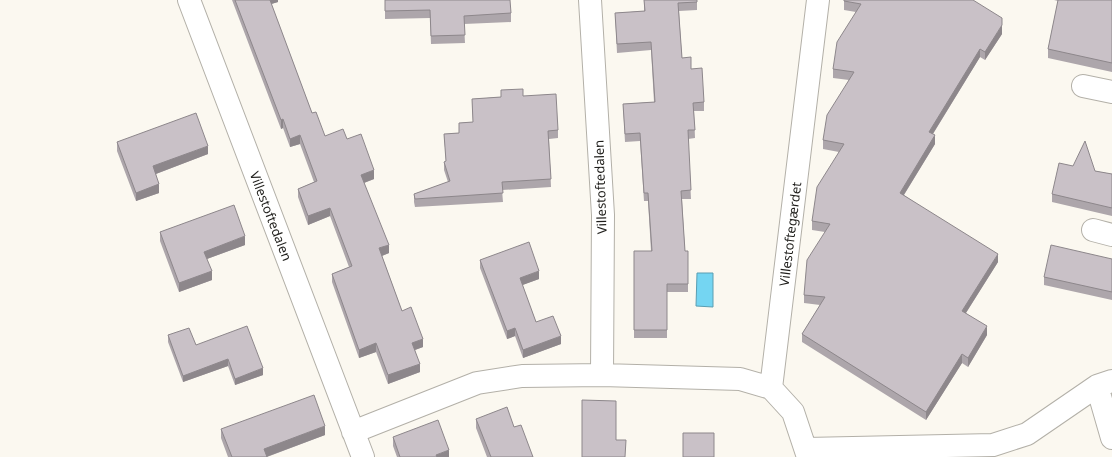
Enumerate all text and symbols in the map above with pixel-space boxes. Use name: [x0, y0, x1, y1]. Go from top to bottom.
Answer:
street label: Villestoftedalen: [589, 139, 611, 235]
street label: Villestoftedalen: [246, 169, 296, 263]
street label: Villestoftegærdet: [775, 181, 805, 287]

